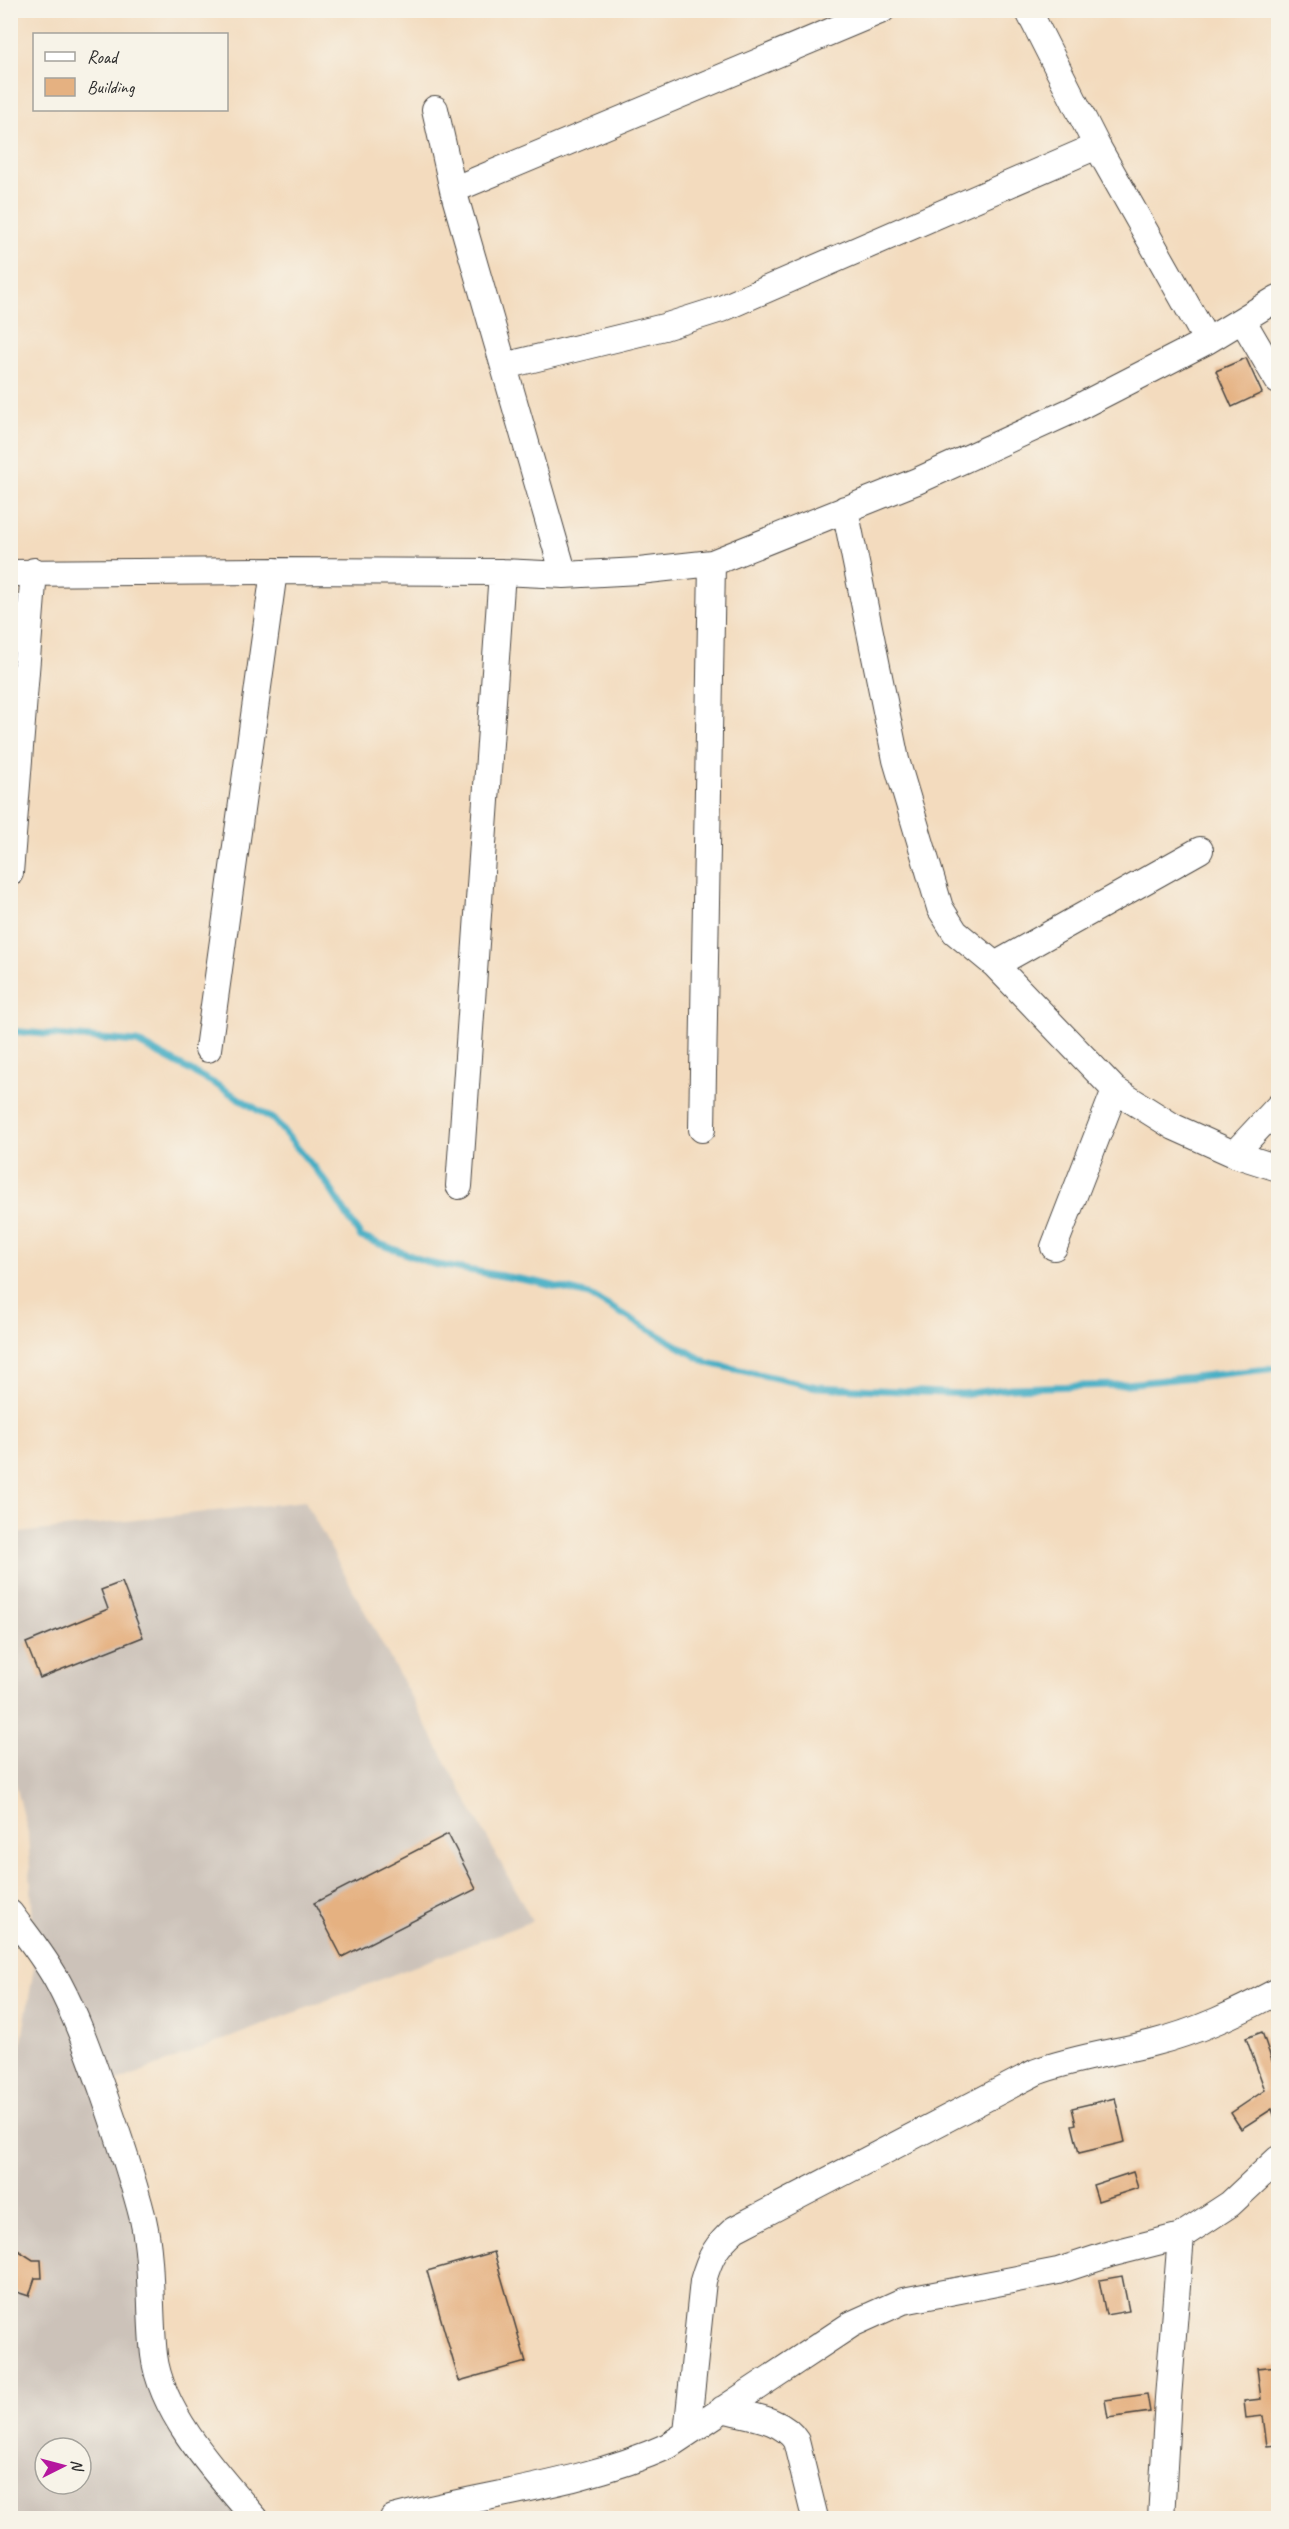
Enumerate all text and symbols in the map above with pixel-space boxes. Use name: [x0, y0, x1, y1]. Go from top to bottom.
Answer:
legend: [33, 33, 228, 111]
text: Road: [87, 46, 120, 68]
text: Building: [87, 76, 136, 98]
north arrow: [33, 2436, 93, 2496]
text: N: [66, 2459, 88, 2474]

